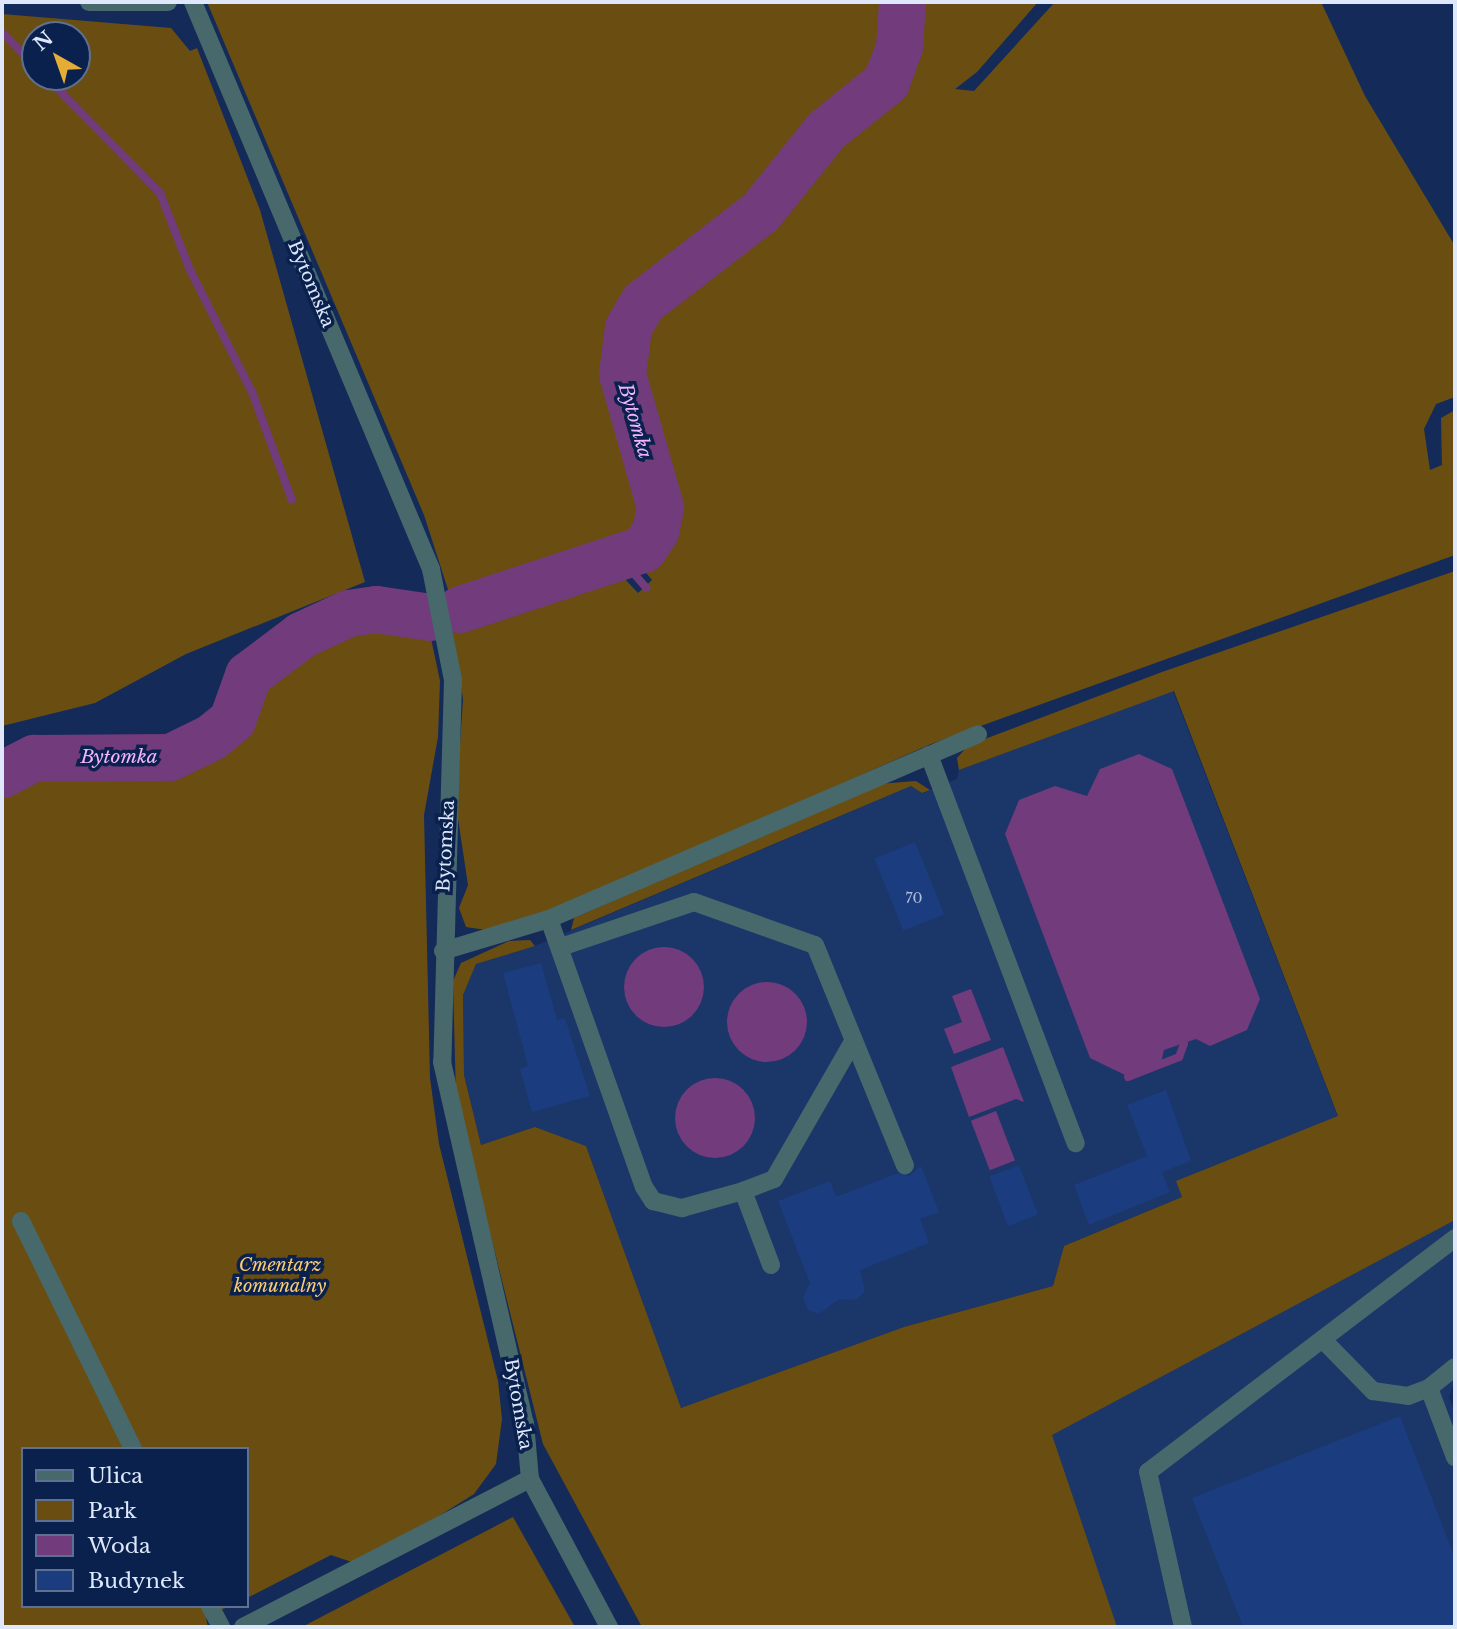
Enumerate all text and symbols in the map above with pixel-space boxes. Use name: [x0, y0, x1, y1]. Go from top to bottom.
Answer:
north arrow: [21, 21, 91, 91]
text: N: [29, 27, 58, 56]
street label: Bytomska: [283, 237, 339, 331]
water label: Bytomka: [613, 381, 657, 461]
water label: Bytomka: [80, 746, 158, 768]
street label: Bytomska: [433, 799, 459, 893]
house number: 70: [905, 890, 923, 906]
park label: Cmentarz komunalny: [234, 1255, 326, 1298]
street label: Bytomska: [499, 1357, 537, 1451]
legend: [21, 1447, 248, 1608]
text: Ulica: [88, 1463, 143, 1489]
text: Park: [88, 1498, 137, 1524]
text: Woda: [88, 1533, 151, 1559]
text: Budynek: [88, 1568, 185, 1594]

